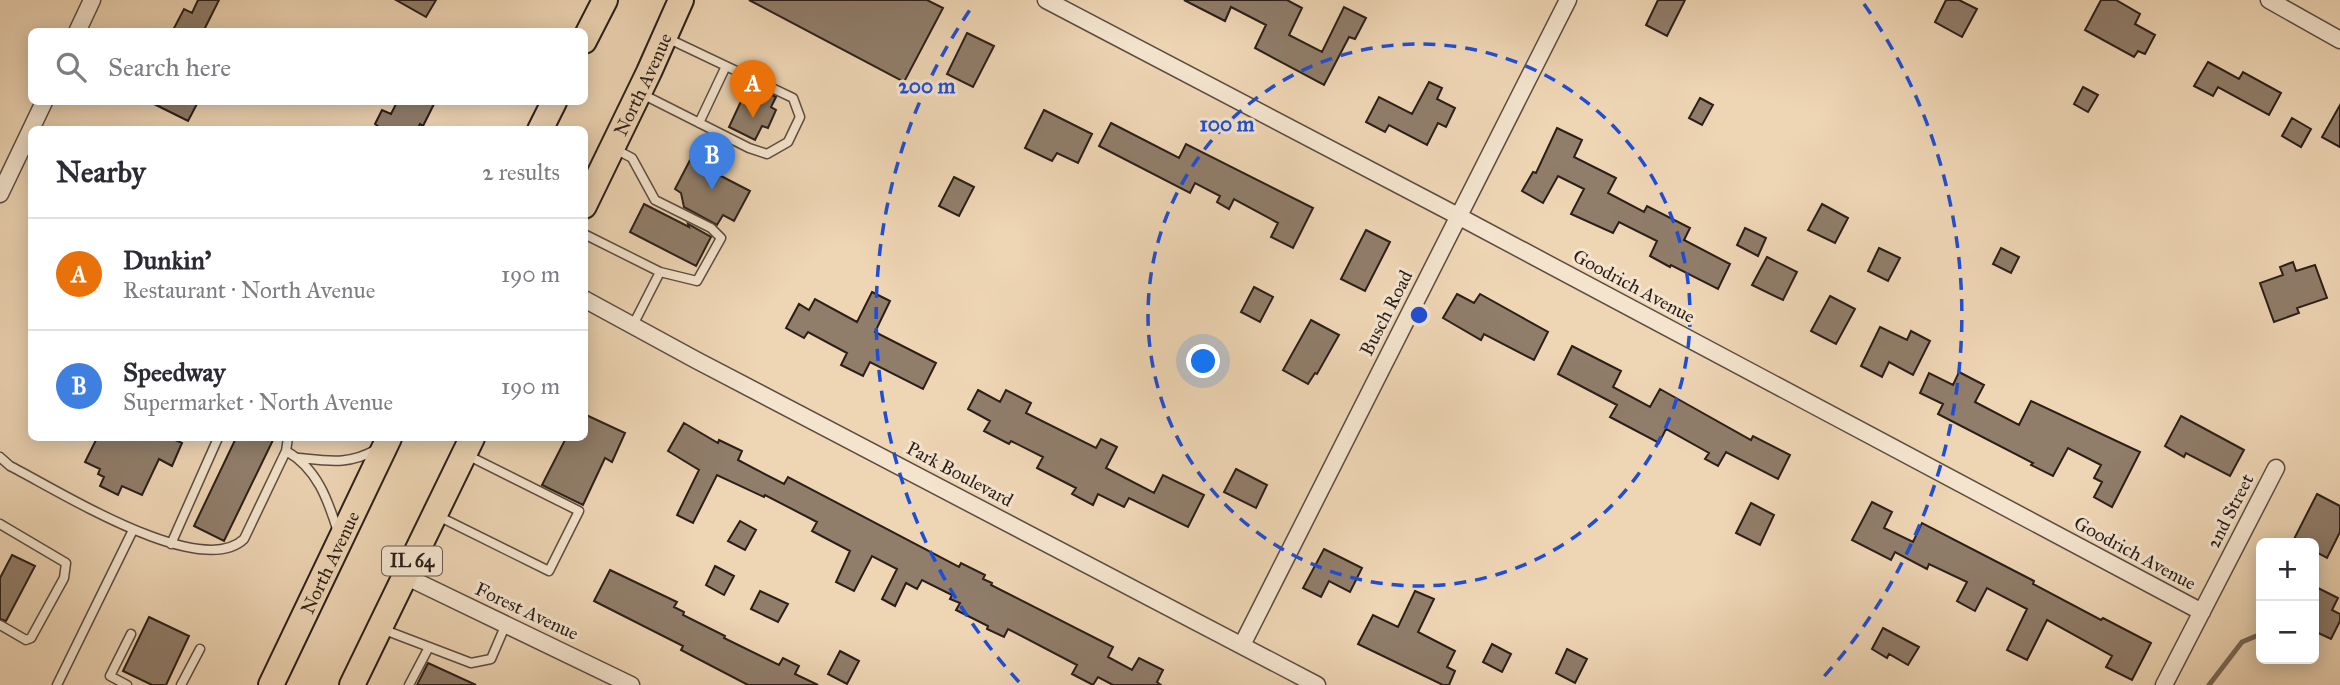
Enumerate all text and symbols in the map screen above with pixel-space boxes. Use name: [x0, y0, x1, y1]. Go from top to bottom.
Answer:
search box: [28, 28, 588, 105]
street label: North Avenue: [608, 29, 676, 140]
icon: search: [52, 48, 90, 86]
text: Search here: [108, 51, 231, 83]
pin: A: [730, 60, 776, 118]
text: 200 m: [899, 73, 956, 99]
text: 100 m: [1200, 111, 1255, 137]
pin: B: [689, 132, 735, 190]
text: Nearby: [56, 154, 146, 190]
text: 2 results: [482, 158, 560, 186]
text: Dunkin': [123, 244, 211, 276]
street label: Goodrich Avenue: [1569, 244, 1699, 328]
text: A: [71, 260, 87, 288]
text: 190 m: [501, 260, 560, 288]
street label: Busch Road: [1355, 266, 1418, 360]
text: Restaurant · North Avenue: [123, 276, 375, 304]
centre of rings: [1407, 303, 1431, 327]
your location: [1186, 344, 1220, 378]
text: Speedway: [123, 356, 225, 388]
text: B: [71, 372, 87, 400]
text: 190 m: [501, 372, 560, 400]
text: Supermarket · North Avenue: [123, 388, 393, 416]
street label: Park Boulevard: [903, 436, 1018, 512]
street label: 2nd Street: [2201, 470, 2259, 552]
street label: North Avenue: [295, 507, 364, 617]
street label: Goodrich Avenue: [2070, 511, 2200, 595]
map controls: [2256, 538, 2319, 664]
button: +: [2256, 538, 2319, 601]
road number: IL 64: [382, 546, 442, 576]
street label: Forest Avenue: [472, 577, 582, 645]
button: −: [2256, 601, 2319, 664]

